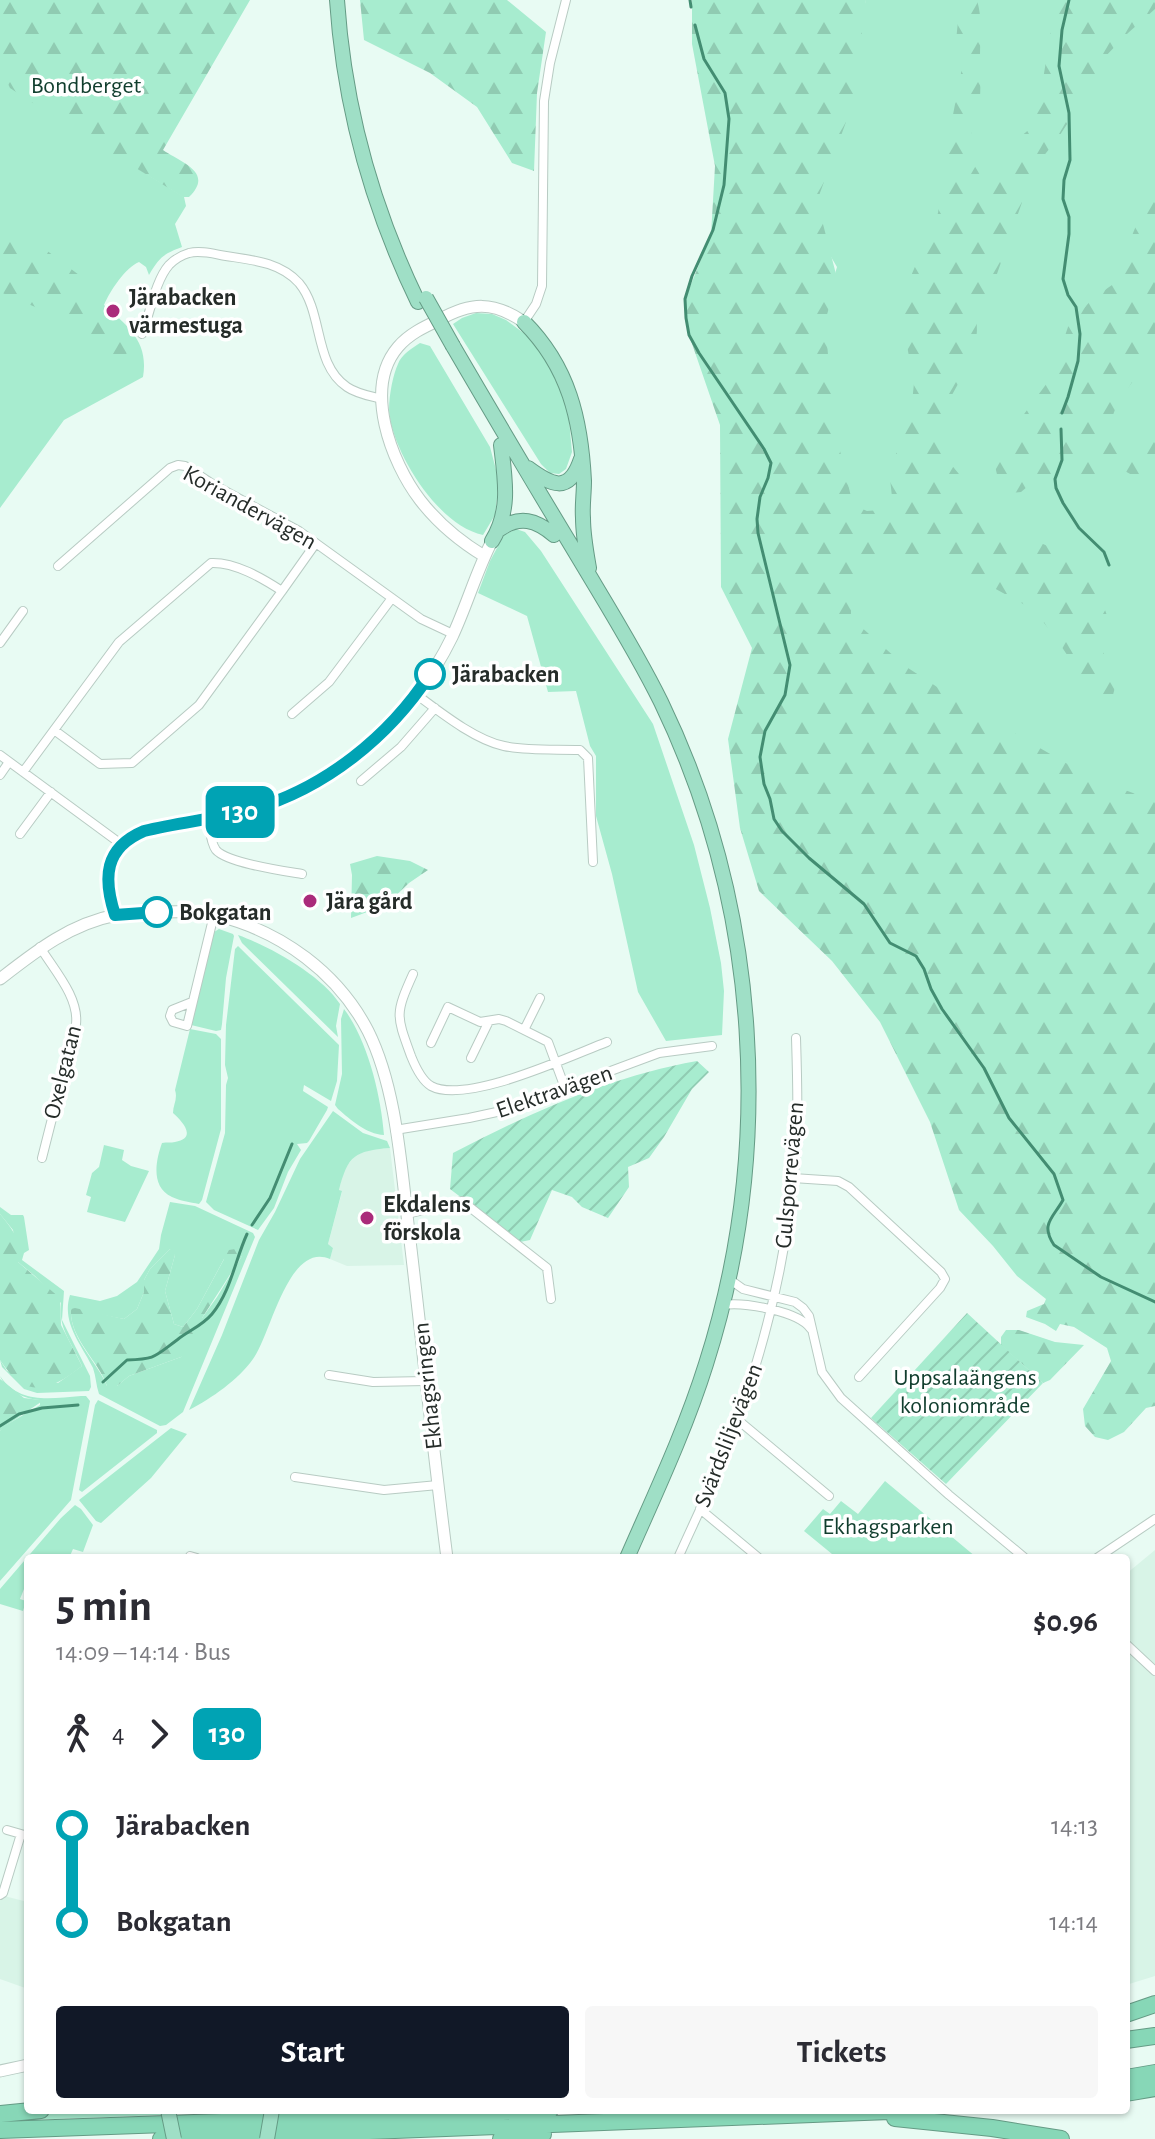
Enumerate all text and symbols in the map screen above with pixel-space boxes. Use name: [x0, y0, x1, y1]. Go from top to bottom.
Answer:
park label: Bondberget: [31, 74, 142, 98]
place label: Järabacken värmestuga: [129, 286, 243, 338]
marker: Järabacken värmestuga: [104, 302, 122, 320]
street label: Koriandervägen: [179, 461, 320, 554]
marker: Järabacken: [415, 659, 445, 689]
place label: Järabacken: [452, 663, 559, 687]
line badge: 130: [194, 786, 286, 838]
text: 130: [222, 798, 258, 826]
place label: Jära gård: [326, 890, 413, 914]
marker: Jära gård: [301, 892, 319, 910]
marker: Bokgatan: [142, 897, 172, 927]
place label: Bokgatan: [179, 901, 272, 925]
street label: Oxelgatan: [40, 1023, 86, 1122]
street label: Elektravägen: [493, 1061, 616, 1123]
street label: Gulsporrevägen: [772, 1101, 808, 1249]
place label: Ekdalens förskola: [383, 1193, 471, 1245]
marker: Ekdalens förskola: [358, 1209, 376, 1227]
street label: Ekhagsringen: [409, 1321, 447, 1451]
street label: Svärdsliljevägen: [691, 1360, 767, 1510]
park label: Uppsalaängens koloniområde: [893, 1366, 1037, 1418]
park label: Ekhagsparken: [822, 1515, 954, 1539]
text: 5 min: [56, 1585, 152, 1629]
text: $0.96: [1033, 1607, 1098, 1637]
text: 14:09 – 14:14 · Bus: [56, 1639, 231, 1665]
icon: walk: [56, 1712, 100, 1756]
icon: forward: [137, 1712, 181, 1756]
text: 130: [209, 1720, 245, 1748]
text: 4: [112, 1721, 125, 1747]
text: Järabacken: [116, 1811, 250, 1841]
text: 14:13: [1051, 1813, 1098, 1839]
text: Bokgatan: [116, 1907, 232, 1937]
text: 14:14: [1049, 1909, 1098, 1935]
button: Start: [56, 2006, 569, 2098]
button: Tickets: [585, 2006, 1098, 2098]

